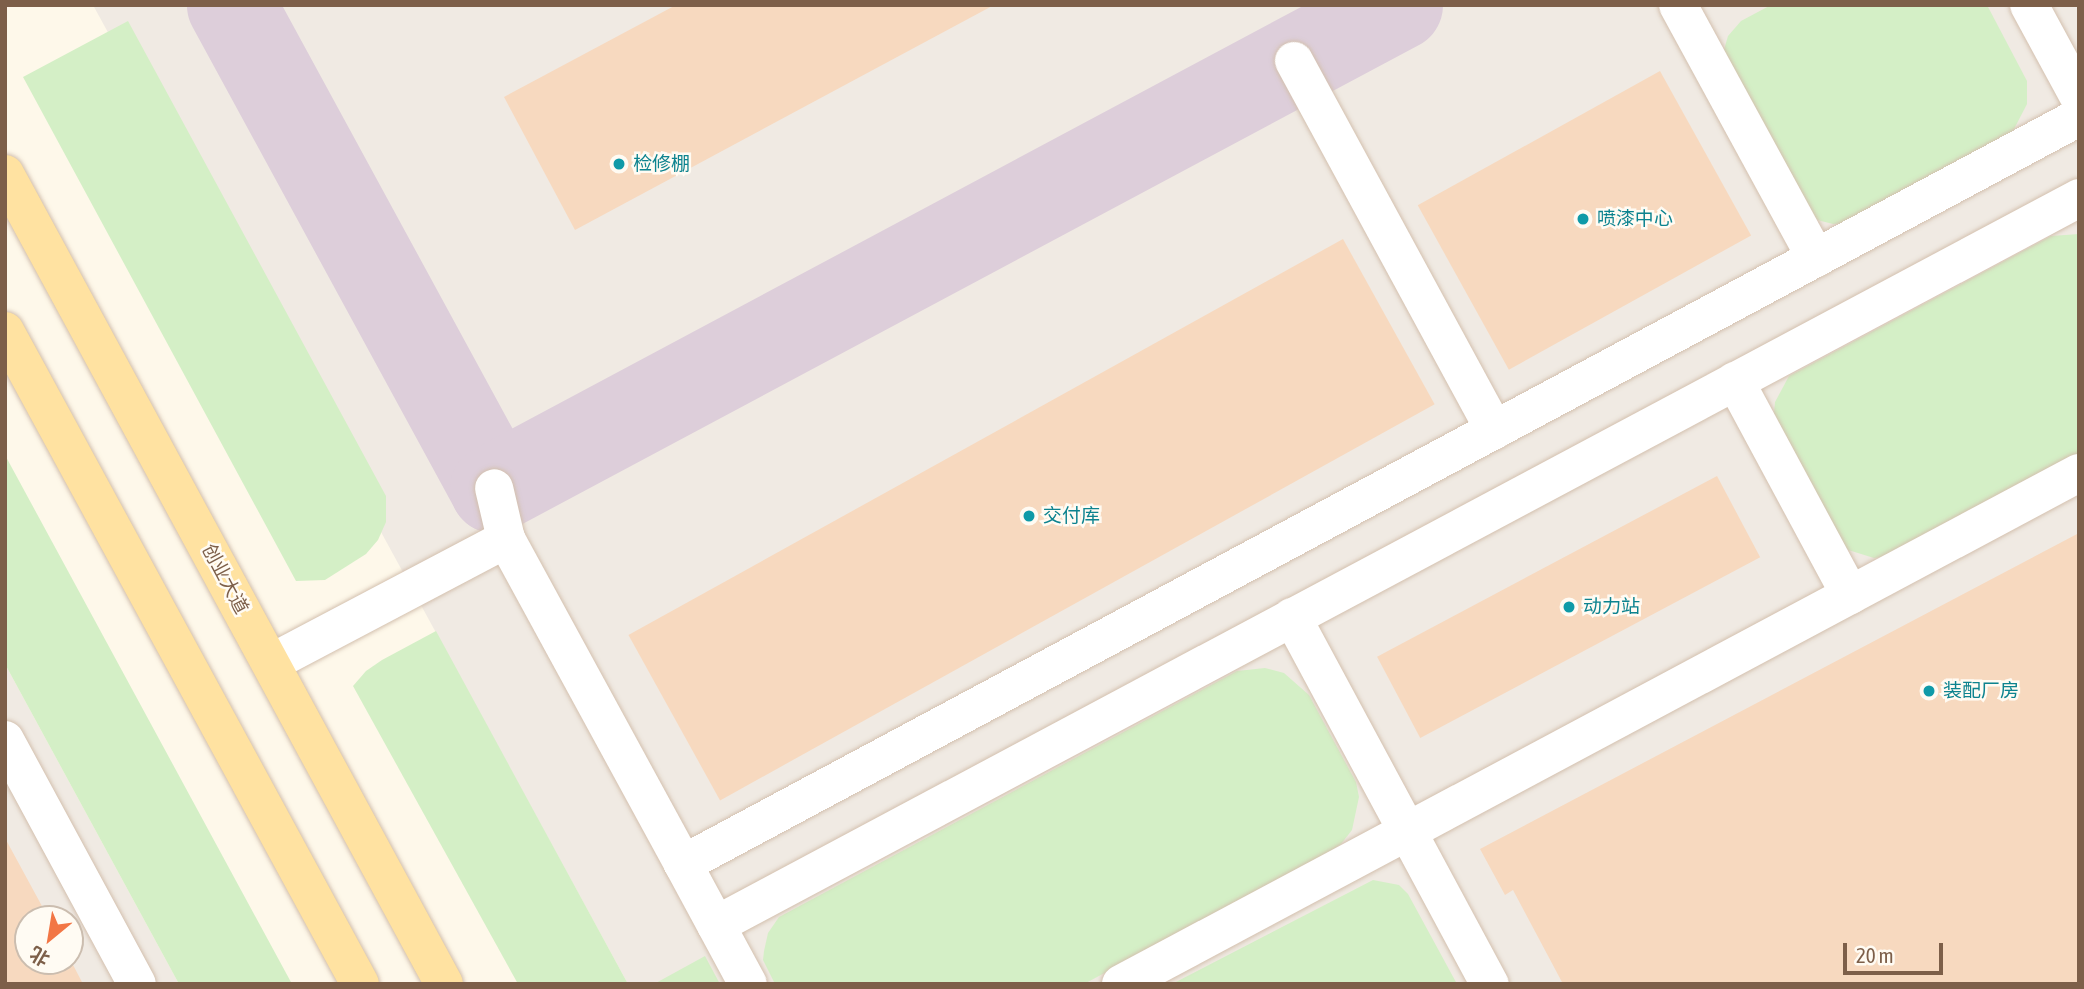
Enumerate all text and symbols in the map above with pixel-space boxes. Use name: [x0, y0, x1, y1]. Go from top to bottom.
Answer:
place label: 检修棚: [633, 153, 690, 175]
marker: 检修棚: [611, 156, 627, 172]
place label: 喷漆中心: [1597, 208, 1673, 230]
marker: 喷漆中心: [1575, 211, 1591, 227]
place label: 交付库: [1043, 505, 1100, 527]
marker: 交付库: [1021, 508, 1037, 524]
street label: 创业大道: [197, 540, 253, 618]
place label: 动力站: [1583, 596, 1640, 618]
marker: 动力站: [1561, 599, 1577, 615]
place label: 装配厂房: [1943, 680, 2019, 702]
marker: 装配厂房: [1921, 683, 1937, 699]
north arrow: [14, 905, 84, 975]
scale bar: [1846, 930, 1946, 974]
text: 北: [26, 942, 53, 971]
text: 20 m: [1856, 943, 1894, 967]

